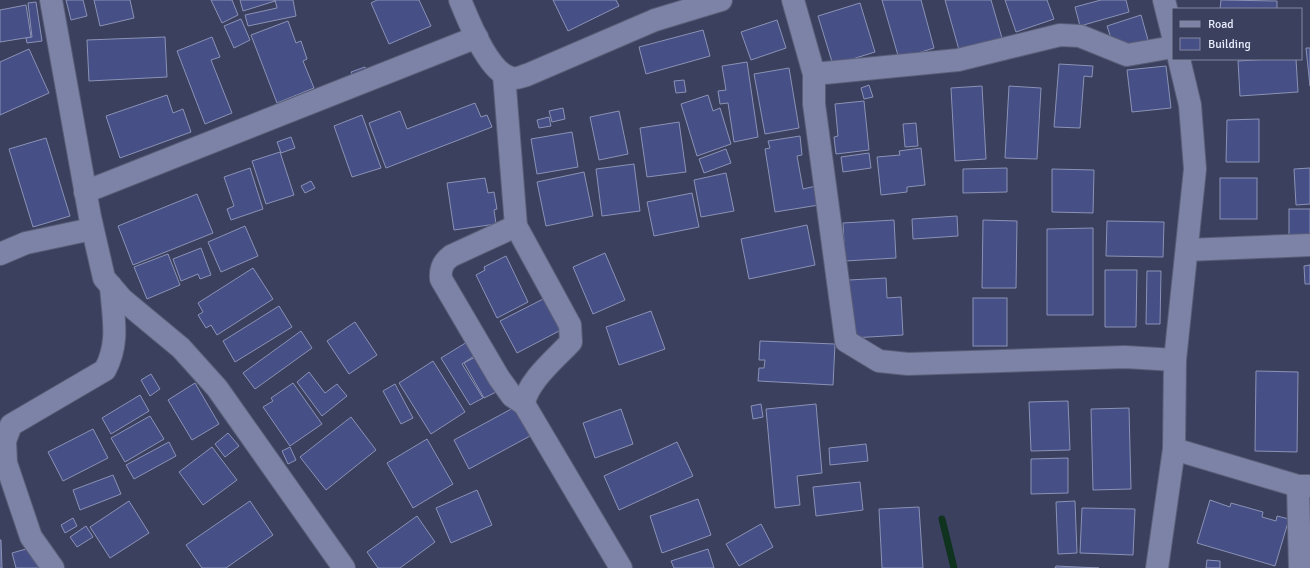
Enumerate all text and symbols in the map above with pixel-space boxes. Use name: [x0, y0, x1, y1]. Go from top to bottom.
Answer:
legend: [1172, 8, 1302, 60]
text: Road: [1208, 17, 1234, 32]
text: Building: [1208, 37, 1251, 52]

